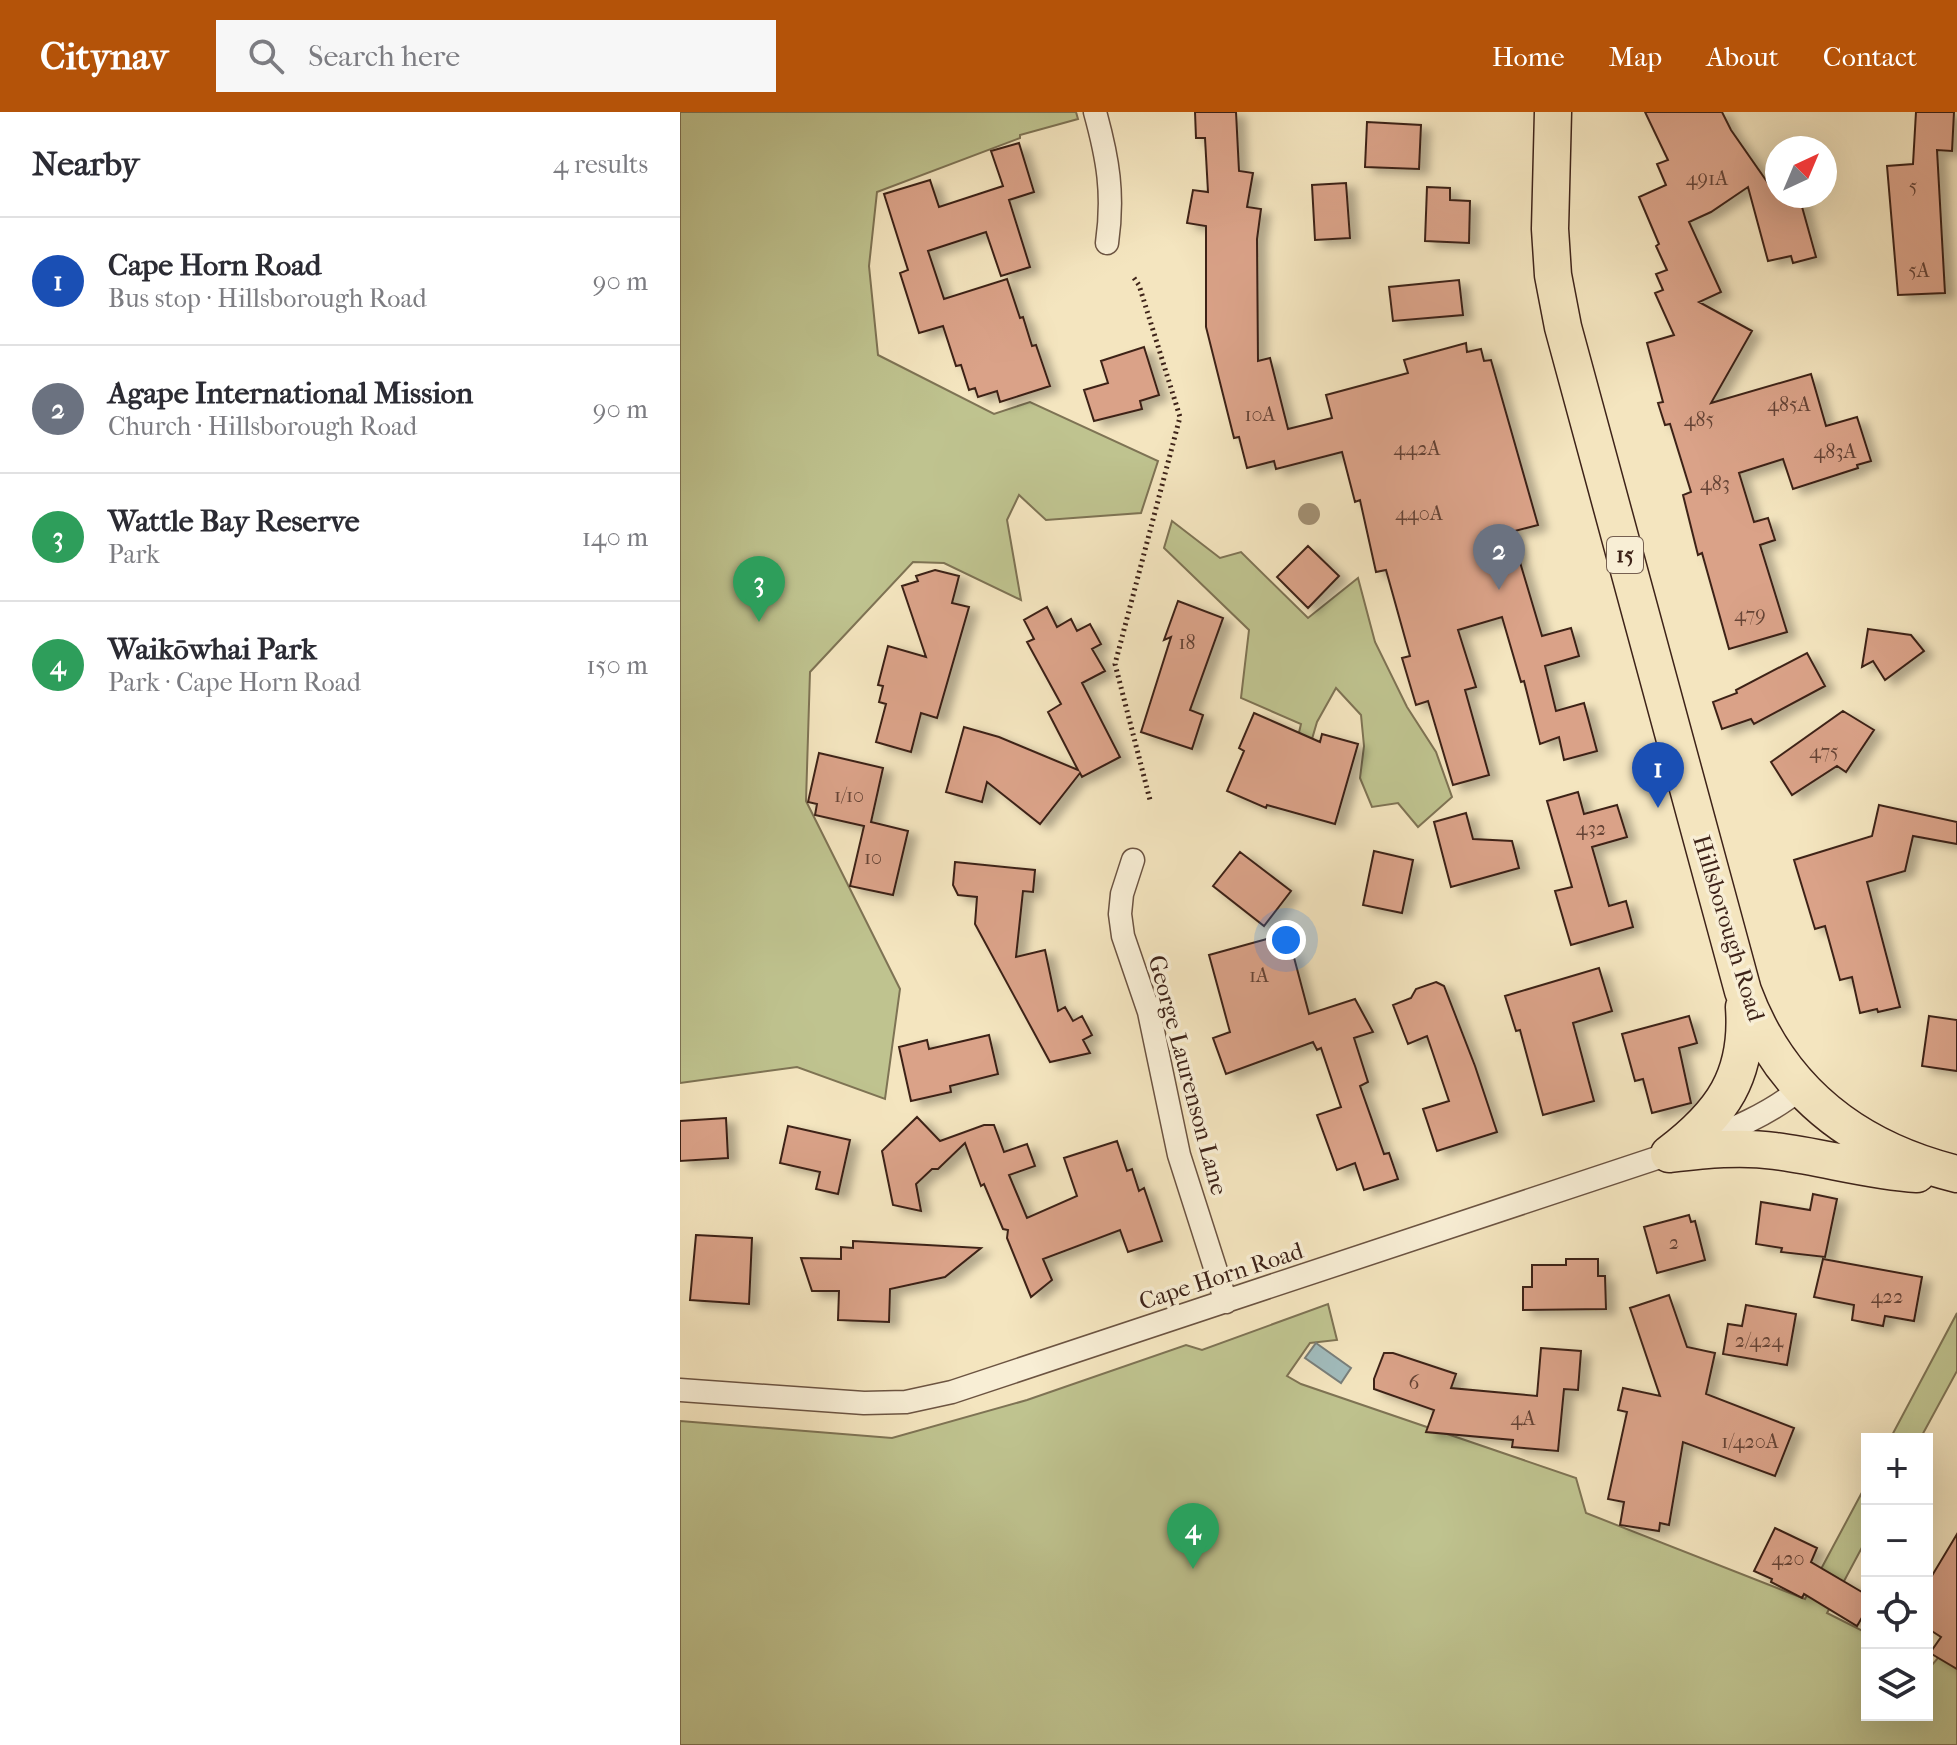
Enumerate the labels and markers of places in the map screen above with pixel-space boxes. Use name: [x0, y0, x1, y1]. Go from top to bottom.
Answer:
pin: 2: [1473, 524, 1525, 590]
pin: 3: [733, 556, 785, 622]
pin: 1: [1632, 742, 1684, 808]
pin: 4: [1167, 1503, 1219, 1569]

